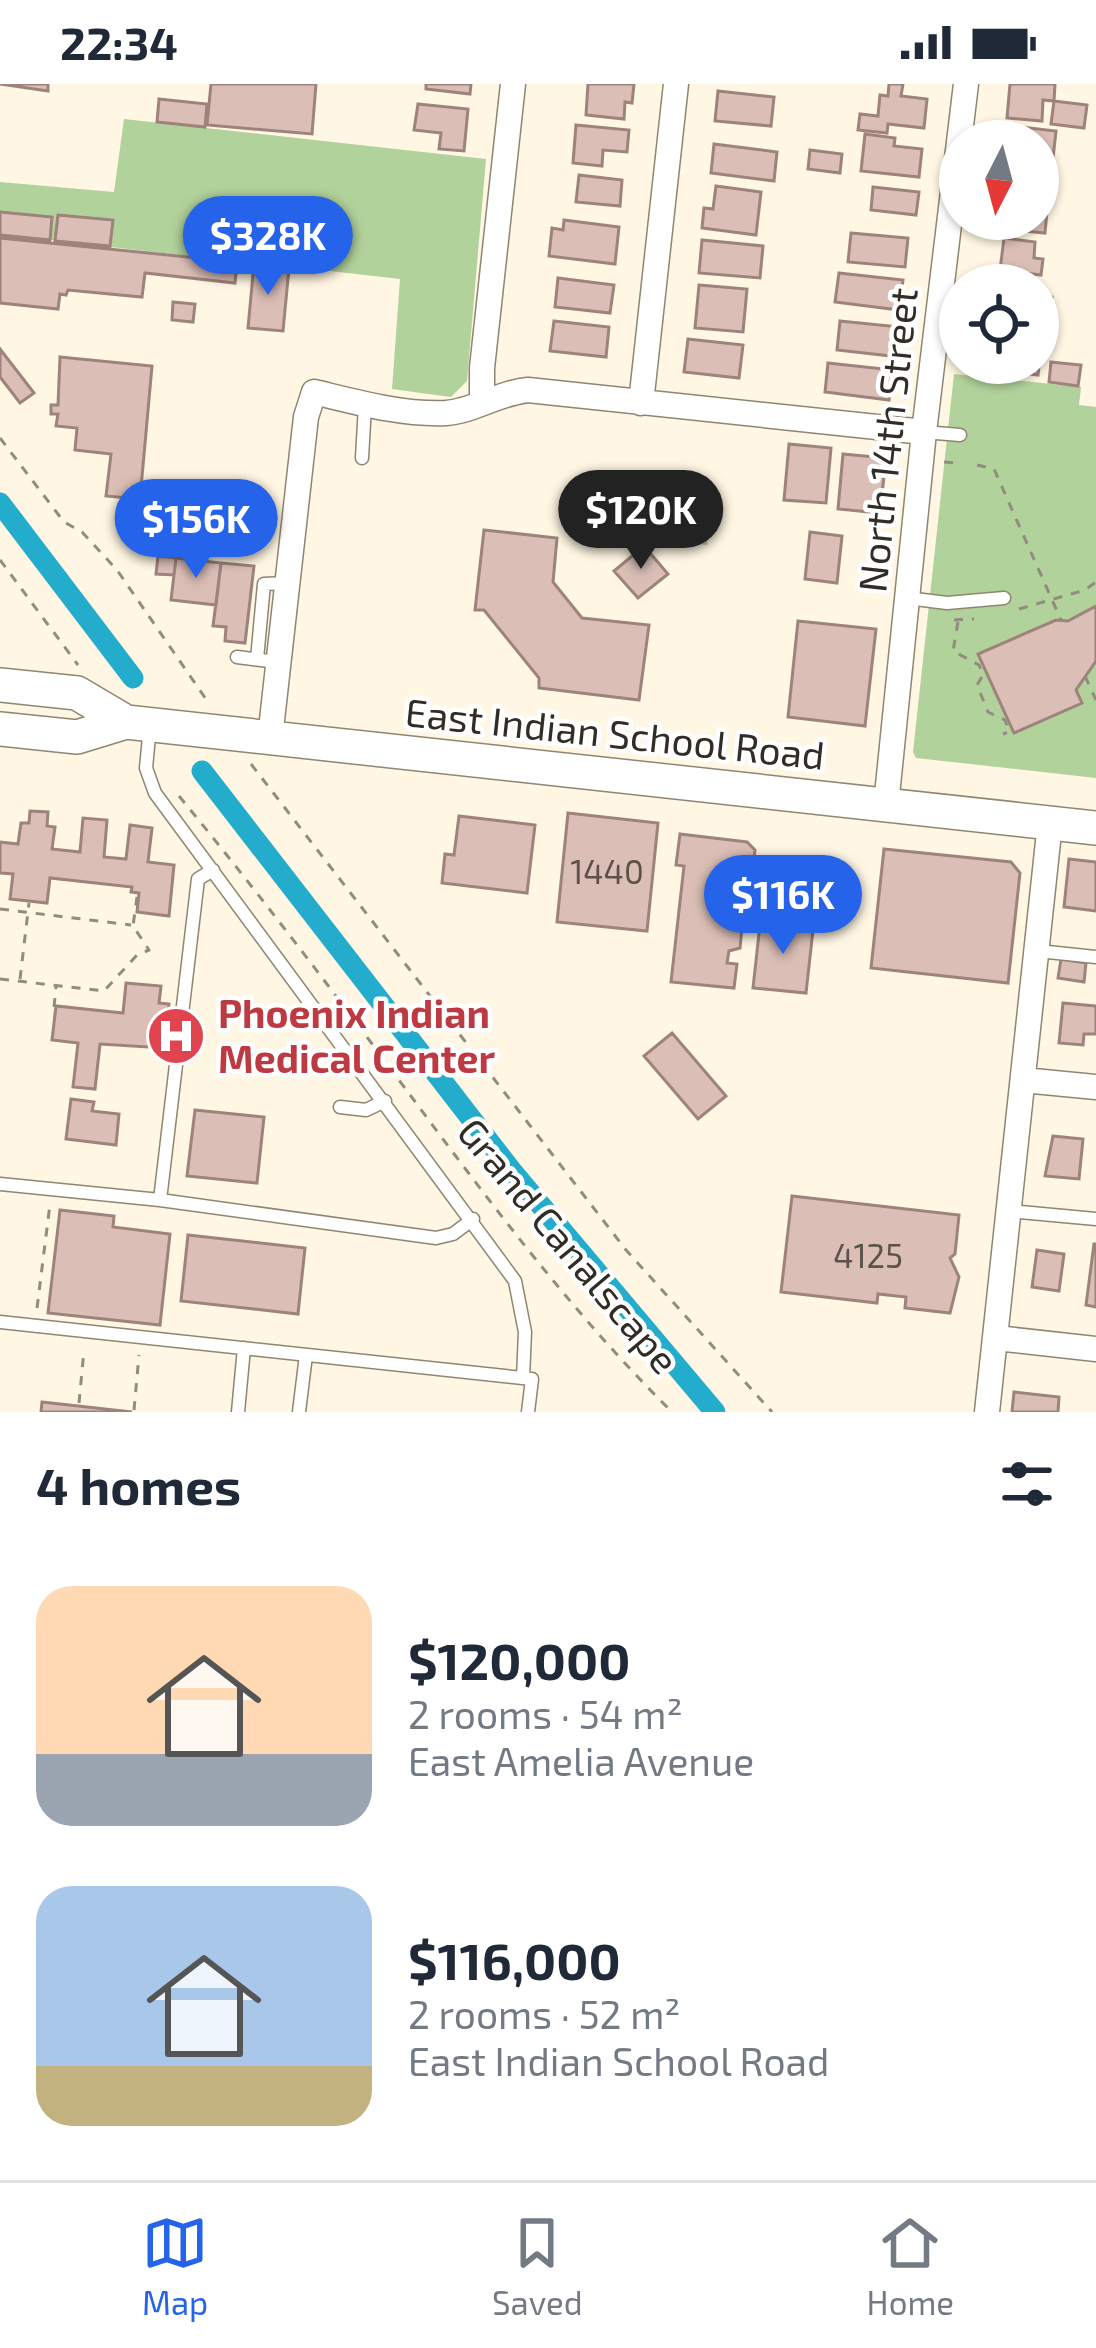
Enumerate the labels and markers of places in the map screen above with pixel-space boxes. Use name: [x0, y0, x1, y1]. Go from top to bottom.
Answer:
pin: $328K: [184, 196, 352, 298]
pin: $120K: [557, 470, 725, 572]
pin: $156K: [112, 479, 280, 581]
pin: $116K: [699, 855, 867, 957]
place label: Phoenix Indian Medical Center: [218, 989, 496, 1081]
hospital icon: Phoenix Indian Medical Center: [145, 1005, 207, 1067]

